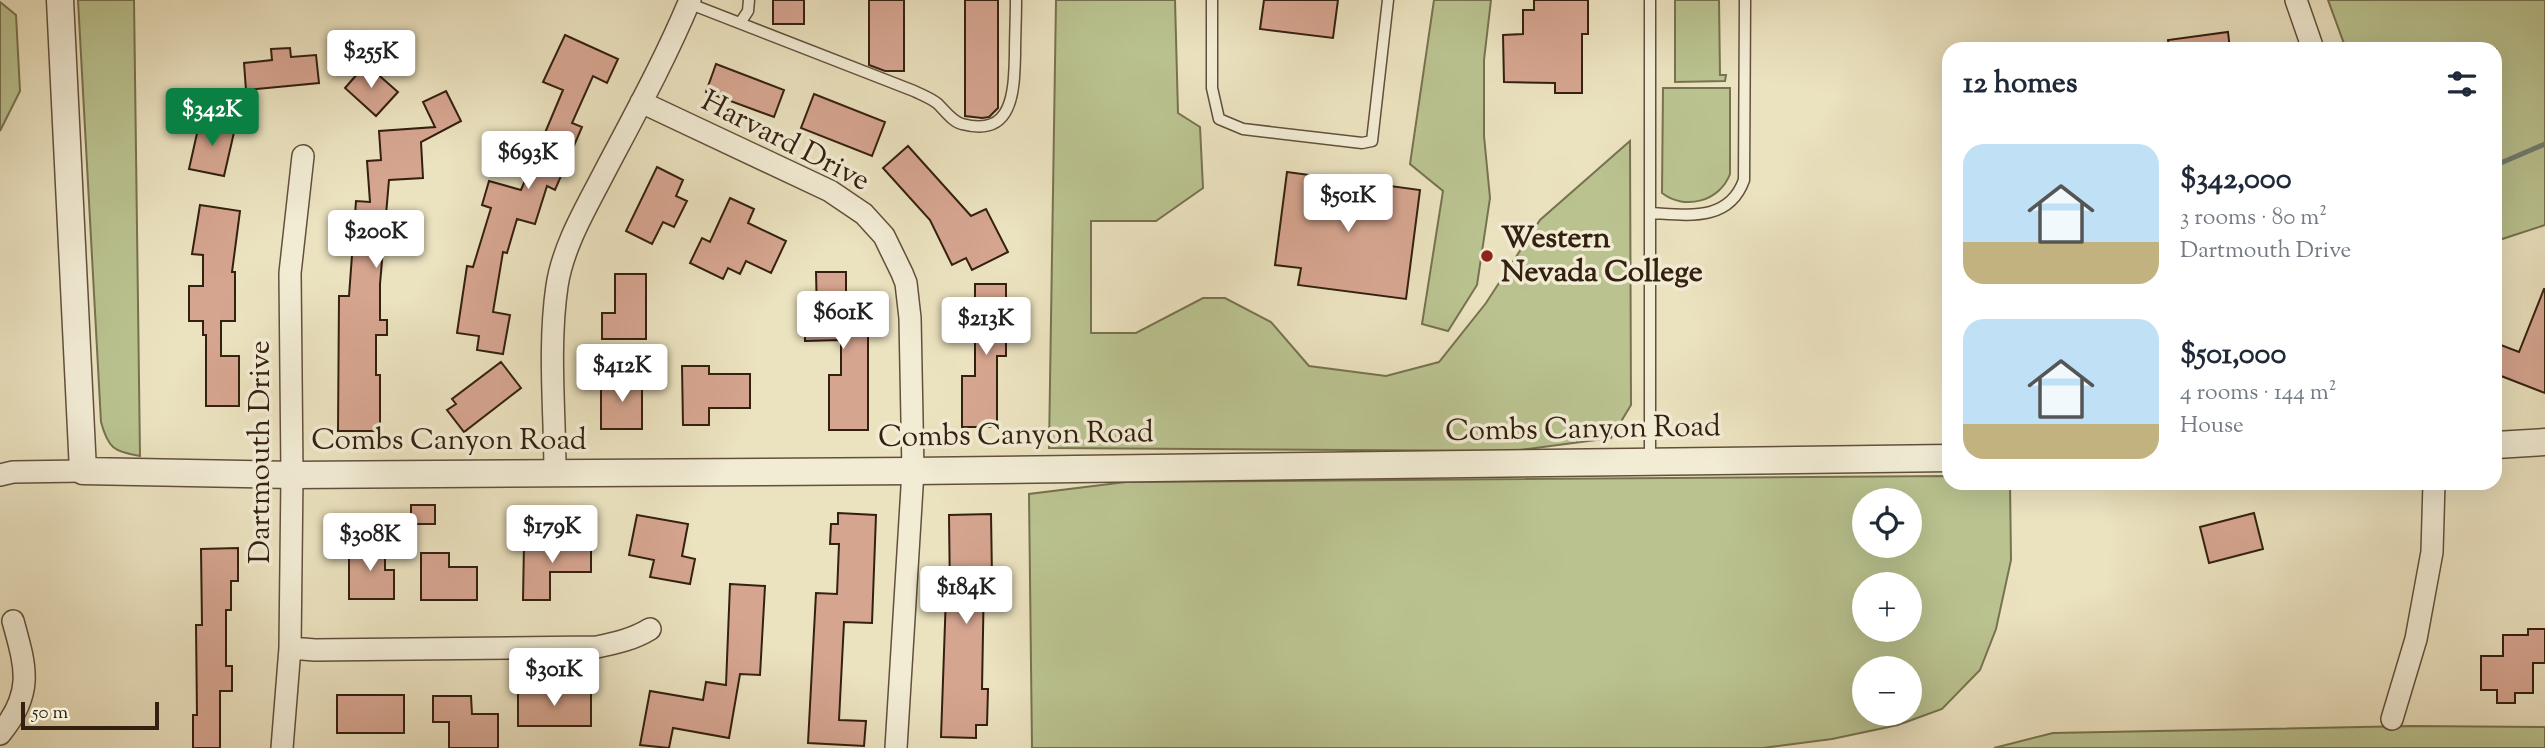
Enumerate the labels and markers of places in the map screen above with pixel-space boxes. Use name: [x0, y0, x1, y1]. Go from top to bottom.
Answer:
pin: $255K: [322, 31, 420, 90]
pin: $342K: [163, 88, 261, 148]
pin: $693K: [479, 132, 577, 191]
pin: $501K: [1299, 174, 1397, 234]
pin: $200K: [327, 210, 425, 270]
place label: Western Nevada College: [1501, 218, 1703, 295]
marker: Western Nevada College: [1479, 248, 1495, 264]
pin: $601K: [794, 292, 892, 351]
pin: $213K: [937, 298, 1035, 357]
pin: $412K: [573, 344, 671, 404]
pin: $179K: [503, 505, 601, 565]
pin: $308K: [321, 514, 419, 573]
pin: $184K: [917, 566, 1015, 626]
pin: $301K: [505, 648, 603, 708]

